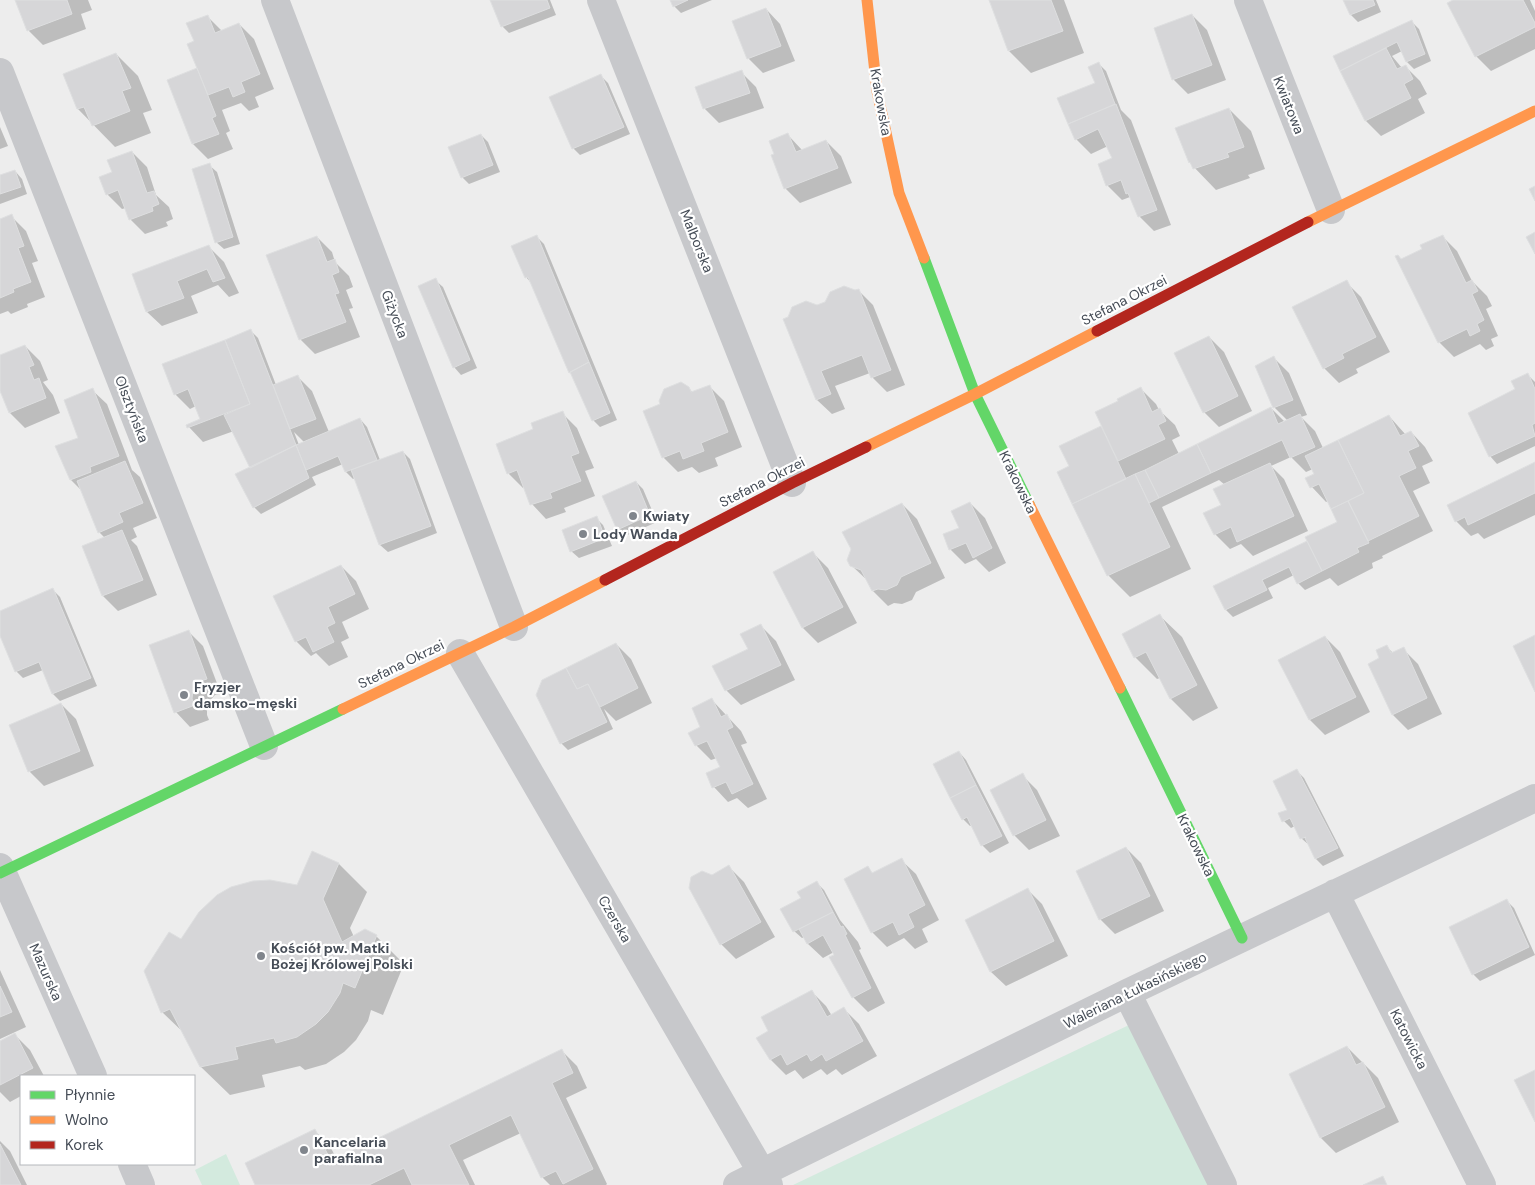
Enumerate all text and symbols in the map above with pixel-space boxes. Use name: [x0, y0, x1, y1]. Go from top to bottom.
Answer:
street label: Krakowska: [866, 67, 896, 137]
street label: Kwiatowa: [1269, 74, 1309, 136]
street label: Malborska: [676, 207, 718, 275]
street label: Stefana Okrzei: [1078, 271, 1170, 329]
street label: Giżycka: [378, 287, 412, 341]
street label: Olsztyńska: [111, 373, 153, 445]
street label: Krakowska: [995, 448, 1041, 516]
street label: Stefana Okrzei: [716, 453, 808, 511]
place label: Kwiaty: [643, 507, 690, 525]
marker: Kwiaty: [627, 510, 639, 522]
place label: Lody Wanda: [593, 525, 678, 543]
marker: Lody Wanda: [577, 528, 589, 540]
street label: Stefana Okrzei: [355, 635, 447, 693]
place label: Fryzjer damsko-męski: [194, 678, 297, 712]
marker: Fryzjer damsko-męski: [178, 689, 190, 701]
street label: Krakowska: [1173, 811, 1219, 879]
street label: Czerska: [594, 892, 636, 946]
place label: Kościół pw. Matki Bożej Królowej Polski: [271, 939, 413, 973]
street label: Mazurska: [25, 941, 67, 1003]
street label: Waleriana Łukasińskiego: [1060, 947, 1210, 1033]
marker: Kościół pw. Matki Bożej Królowej Polski: [255, 950, 267, 962]
street label: Katowicka: [1386, 1006, 1432, 1072]
legend: [20, 1075, 195, 1165]
text: Płynnie: [65, 1085, 115, 1105]
text: Wolno: [65, 1110, 109, 1130]
place label: Kancelaria parafialna: [314, 1133, 386, 1167]
text: Korek: [65, 1135, 104, 1155]
marker: Kancelaria parafialna: [298, 1144, 310, 1156]

